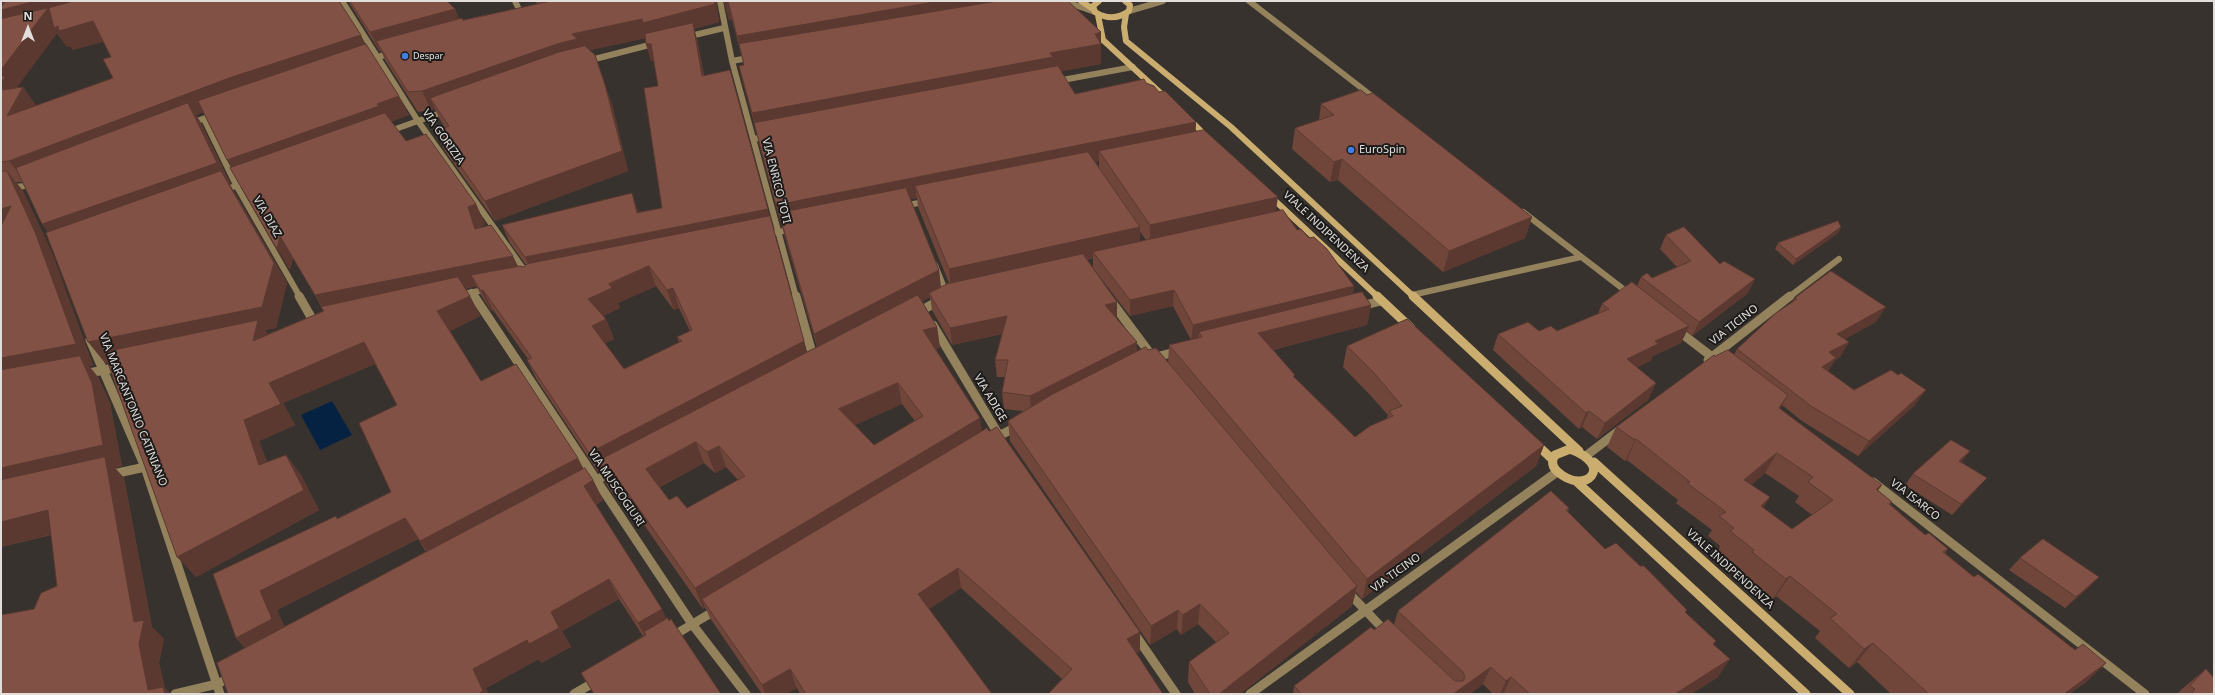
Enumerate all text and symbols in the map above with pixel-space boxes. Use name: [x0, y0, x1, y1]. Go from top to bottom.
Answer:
north arrow: [8, 8, 48, 48]
text: N: [24, 8, 32, 23]
marker: Despar: [400, 51, 410, 61]
place label: Despar: [413, 51, 443, 61]
street label: VIA GORIZIA: [419, 107, 467, 167]
street label: VIA ENRICO TOTI: [759, 137, 793, 225]
place label: EuroSpin: [1359, 143, 1405, 157]
marker: EuroSpin: [1346, 145, 1356, 155]
street label: VIALE INDIPENDENZA: [1280, 189, 1372, 275]
street label: VIA DIAZ: [250, 194, 284, 240]
street label: VIA TICINO: [1707, 302, 1761, 348]
street label: VIA MARCANTONIO CATINIANO: [96, 332, 170, 488]
street label: VIA ADIGE: [971, 372, 1009, 424]
street label: VIA MUSCOGIURI: [585, 447, 647, 529]
street label: VIA ISARCO: [1888, 477, 1942, 523]
street label: VIALE INDIPENDENZA: [1684, 526, 1776, 612]
street label: VIA TICINO: [1369, 551, 1423, 595]

